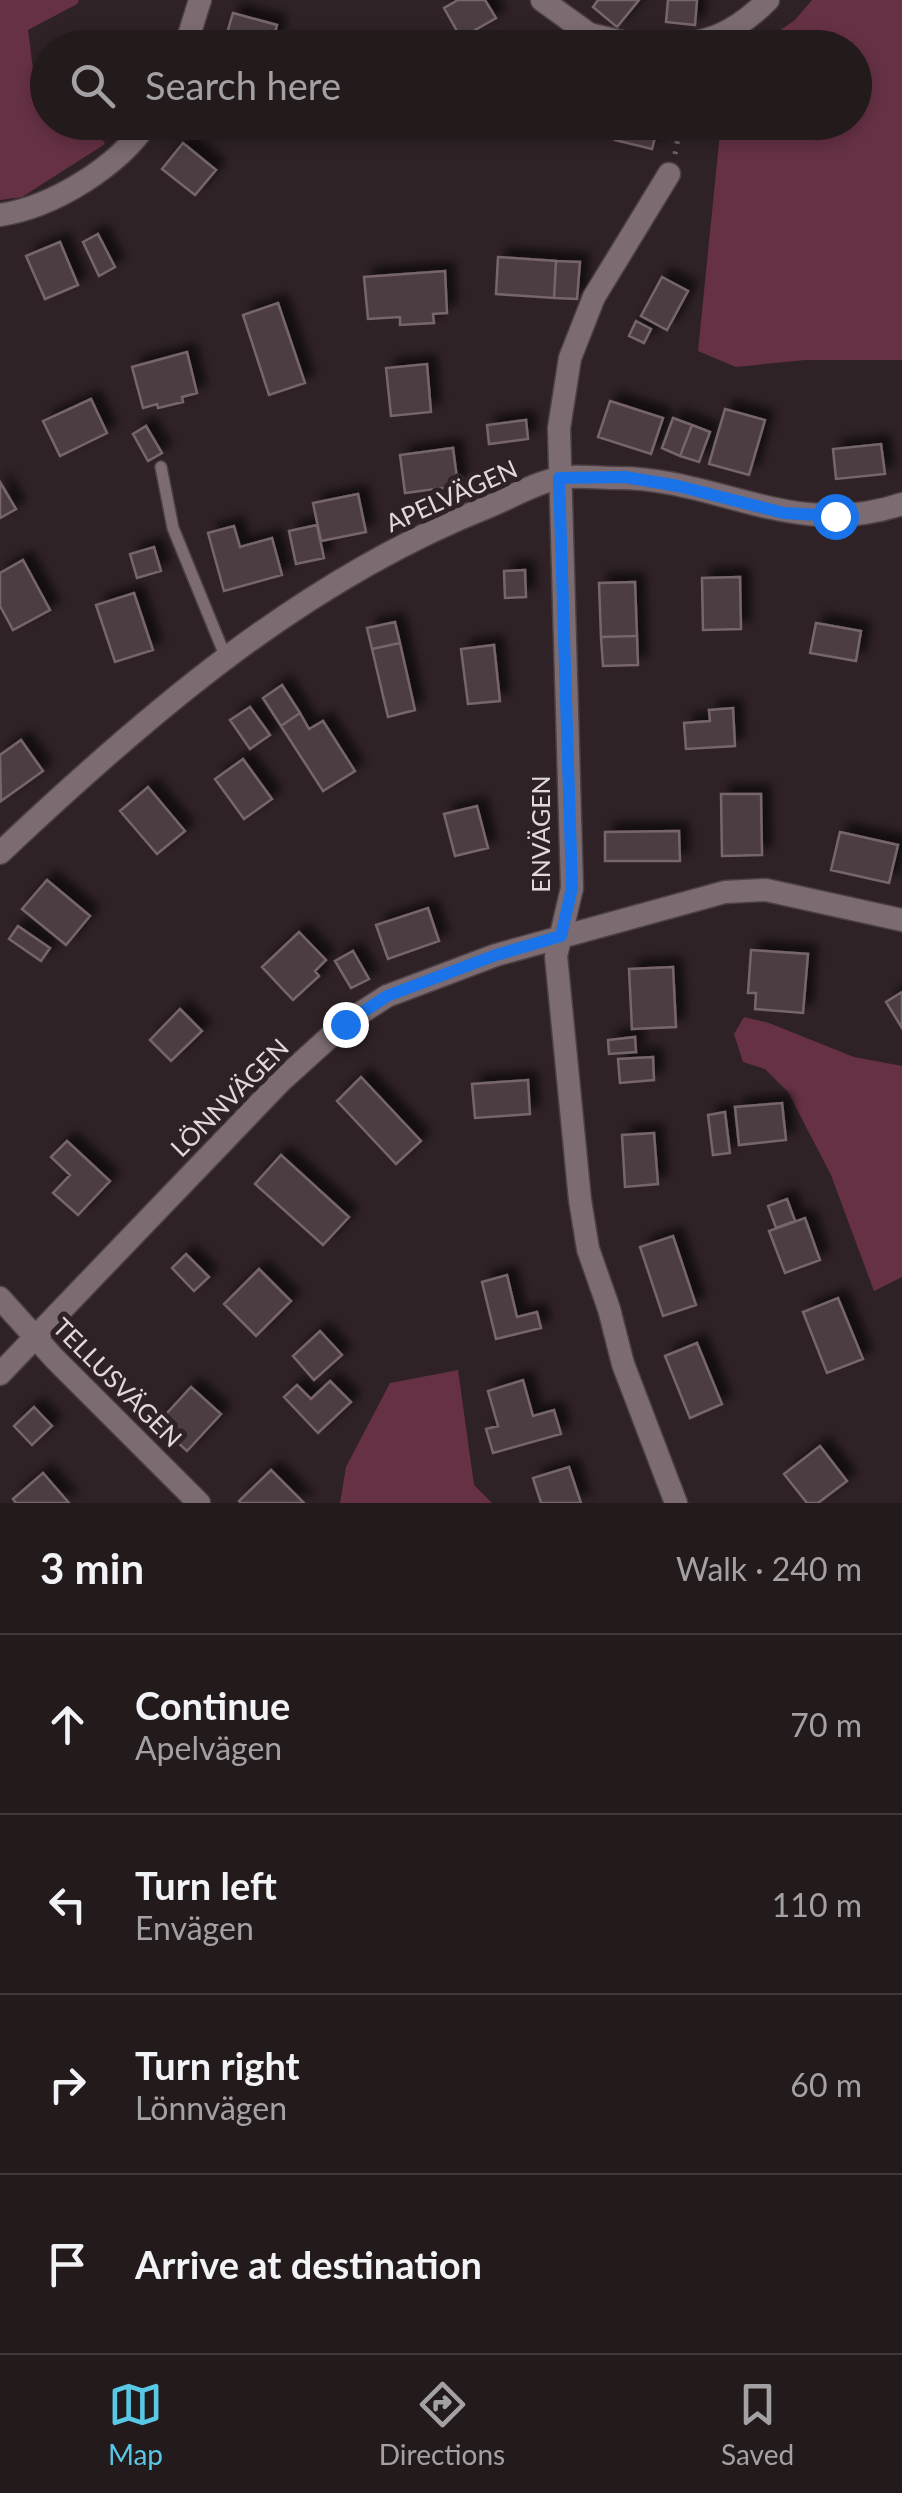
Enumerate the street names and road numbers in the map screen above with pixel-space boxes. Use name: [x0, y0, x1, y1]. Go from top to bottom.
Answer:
street label: APELVÄGEN: [381, 453, 521, 537]
street label: ENVÄGEN: [525, 775, 555, 893]
street label: LÖNNVÄGEN: [164, 1032, 294, 1162]
street label: TELLUSVÄGEN: [47, 1311, 189, 1453]

